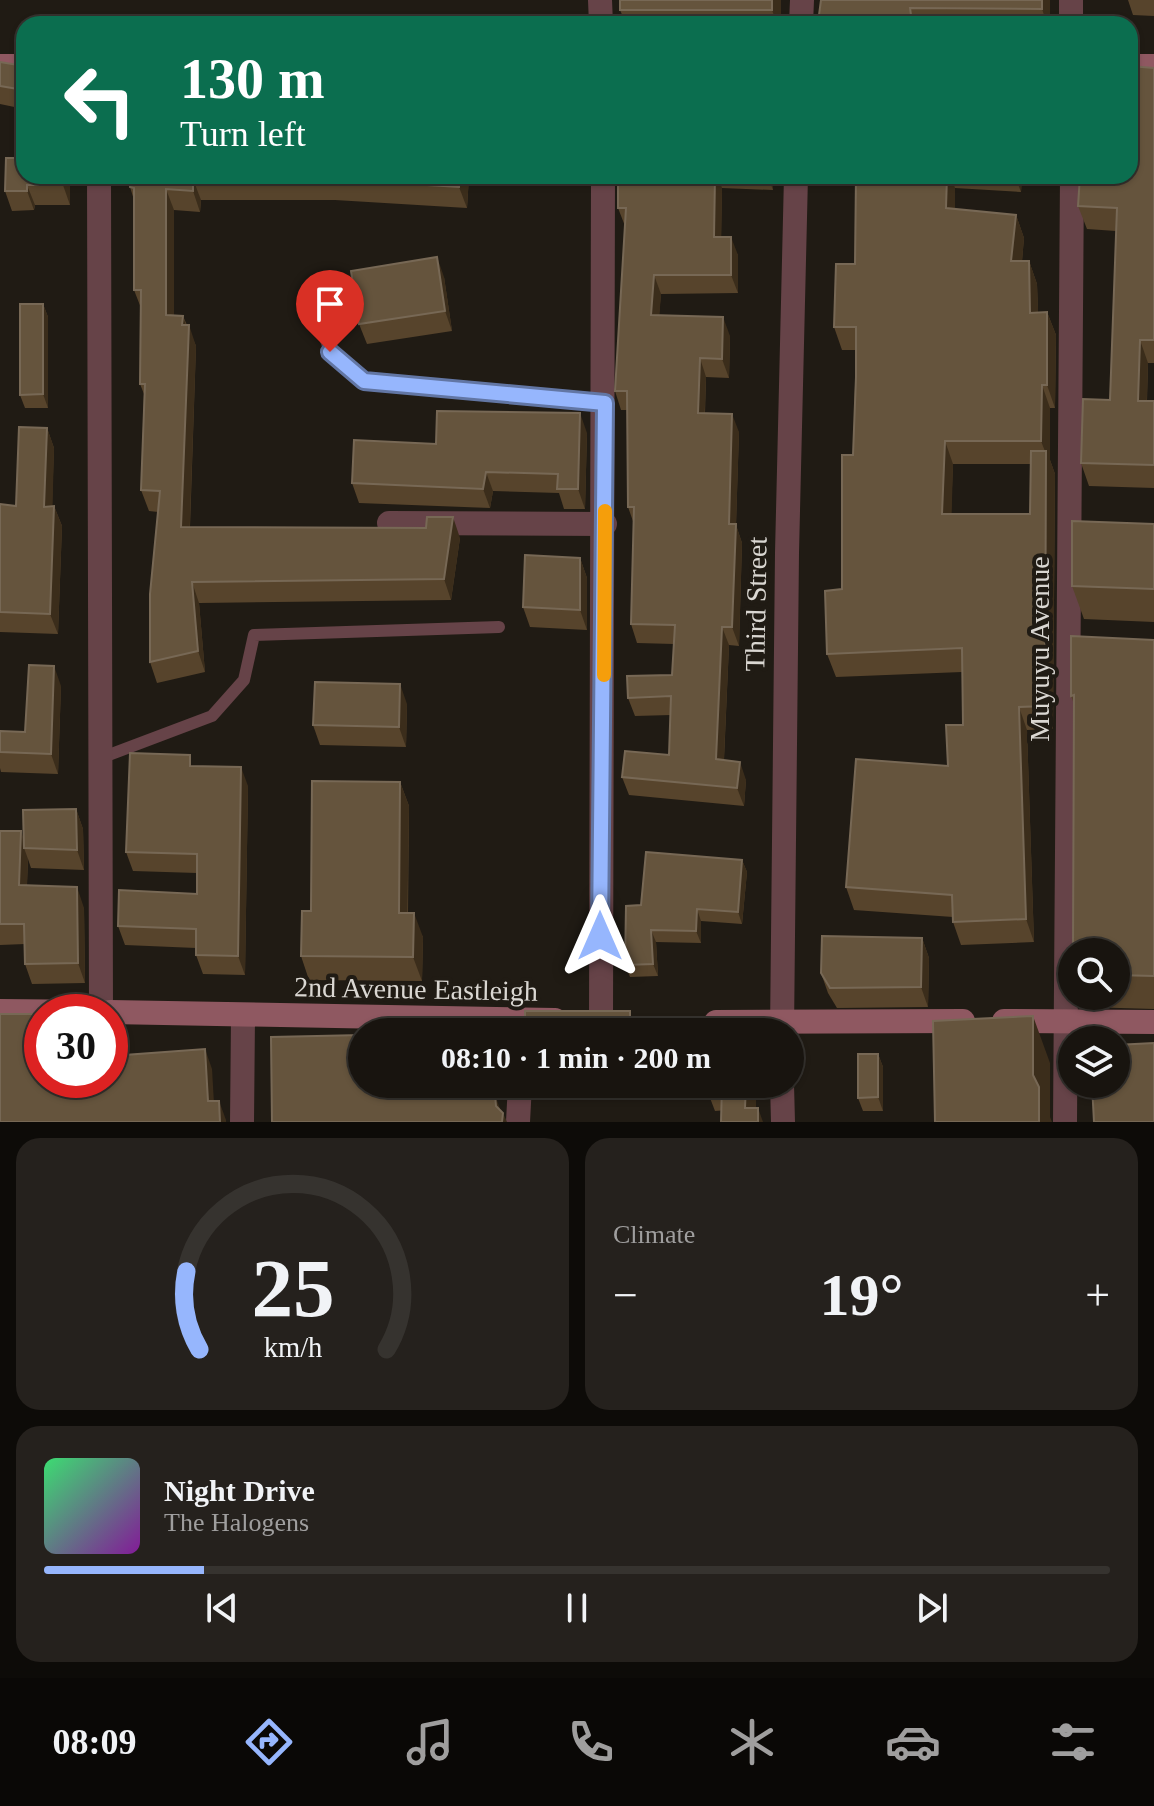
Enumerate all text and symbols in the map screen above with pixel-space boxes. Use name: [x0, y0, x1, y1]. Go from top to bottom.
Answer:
icon: left: [48, 48, 152, 152]
text: 130 m: [180, 48, 325, 110]
text: Turn left: [180, 114, 306, 154]
pin: [296, 270, 364, 352]
icon: arrive: [308, 282, 352, 326]
street label: Third Street: [739, 536, 773, 672]
street label: Muyuyu Avenue: [1024, 556, 1055, 742]
position arrow: [558, 894, 642, 978]
map controls: [1058, 938, 1130, 1098]
button: search: [1058, 938, 1130, 1010]
street label: 2nd Avenue Eastleigh: [294, 971, 538, 1007]
speed limit sign: 30: [24, 994, 128, 1098]
button: layers: [1058, 1026, 1130, 1098]
text: 08:10 · 1 min · 200 m: [441, 1041, 711, 1074]
text: Climate: [613, 1220, 695, 1249]
text: 25: [251, 1242, 334, 1334]
text: 19°: [820, 1262, 904, 1328]
text: −: [613, 1271, 638, 1320]
text: +: [1085, 1271, 1110, 1320]
text: km/h: [263, 1332, 322, 1363]
text: Night Drive: [164, 1474, 315, 1507]
text: The Halogens: [164, 1508, 309, 1537]
icon: previous: [200, 1586, 244, 1630]
icon: pause: [555, 1586, 599, 1630]
icon: next: [910, 1586, 954, 1630]
icon: directions: [241, 1714, 297, 1770]
icon: music: [402, 1714, 458, 1770]
icon: phone: [563, 1714, 619, 1770]
icon: climate: [724, 1714, 780, 1770]
icon: car: [885, 1714, 941, 1770]
icon: filters: [1045, 1714, 1101, 1770]
text: 08:09: [52, 1722, 136, 1762]

